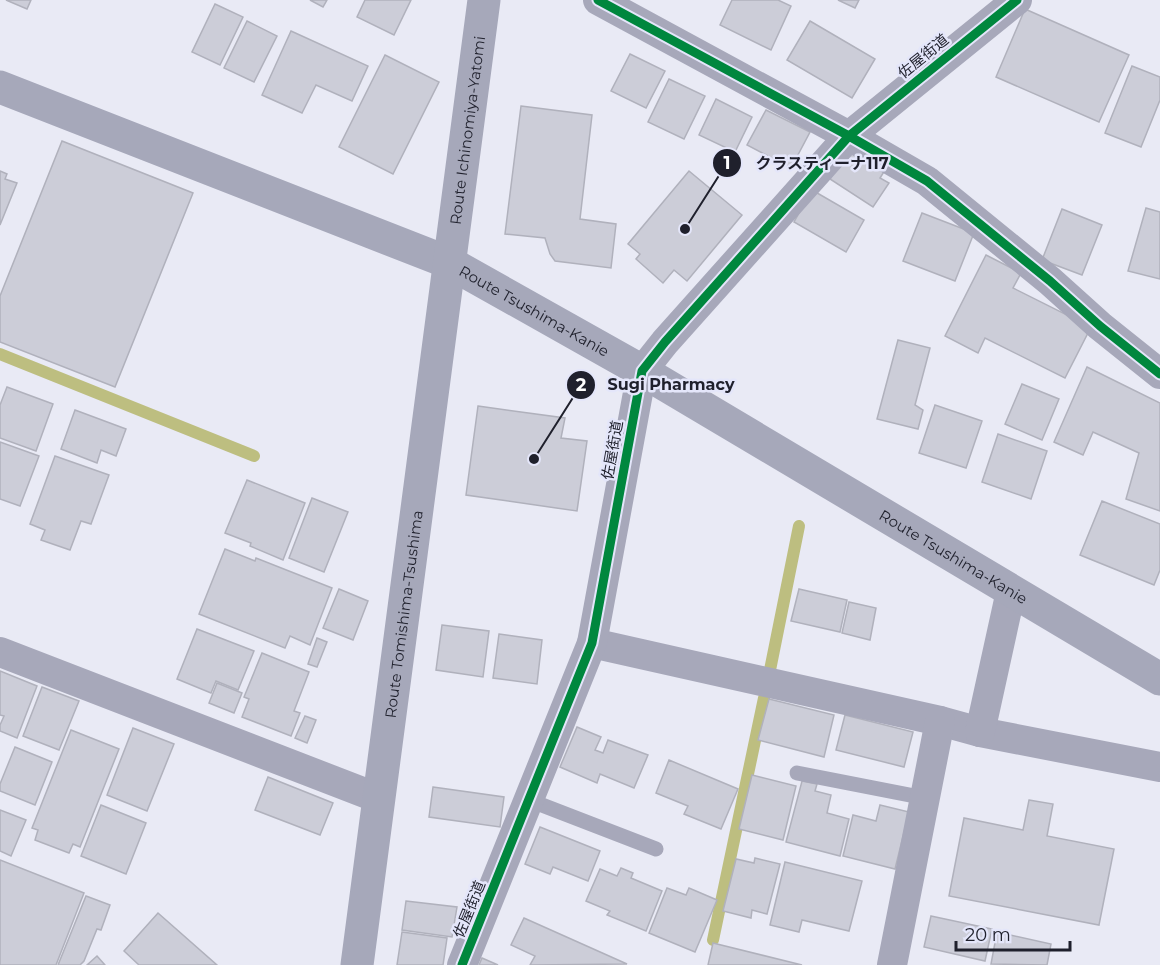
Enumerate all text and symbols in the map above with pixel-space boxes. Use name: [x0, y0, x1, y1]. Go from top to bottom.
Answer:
street label: 佐屋街道: [894, 30, 952, 82]
street label: Route Ichinomiya-Yatomi: [445, 35, 489, 226]
callout: クラスティーナ117: [712, 146, 901, 180]
text: 1: [723, 152, 731, 174]
text: クラスティーナ117: [755, 154, 889, 173]
street label: Route Tsushima-Kanie: [456, 261, 613, 360]
callout: Sugi Pharmacy: [566, 368, 747, 402]
text: 2: [576, 374, 587, 396]
text: Sugi Pharmacy: [608, 375, 735, 394]
street label: 佐屋街道: [597, 419, 627, 481]
street label: Route Tsushima-Kanie: [876, 505, 1031, 608]
street label: Route Tomishima-Tsushima: [380, 509, 426, 719]
street label: 佐屋街道: [449, 878, 489, 940]
scale bar: [956, 914, 1070, 952]
text: 20 m: [965, 924, 1011, 946]

